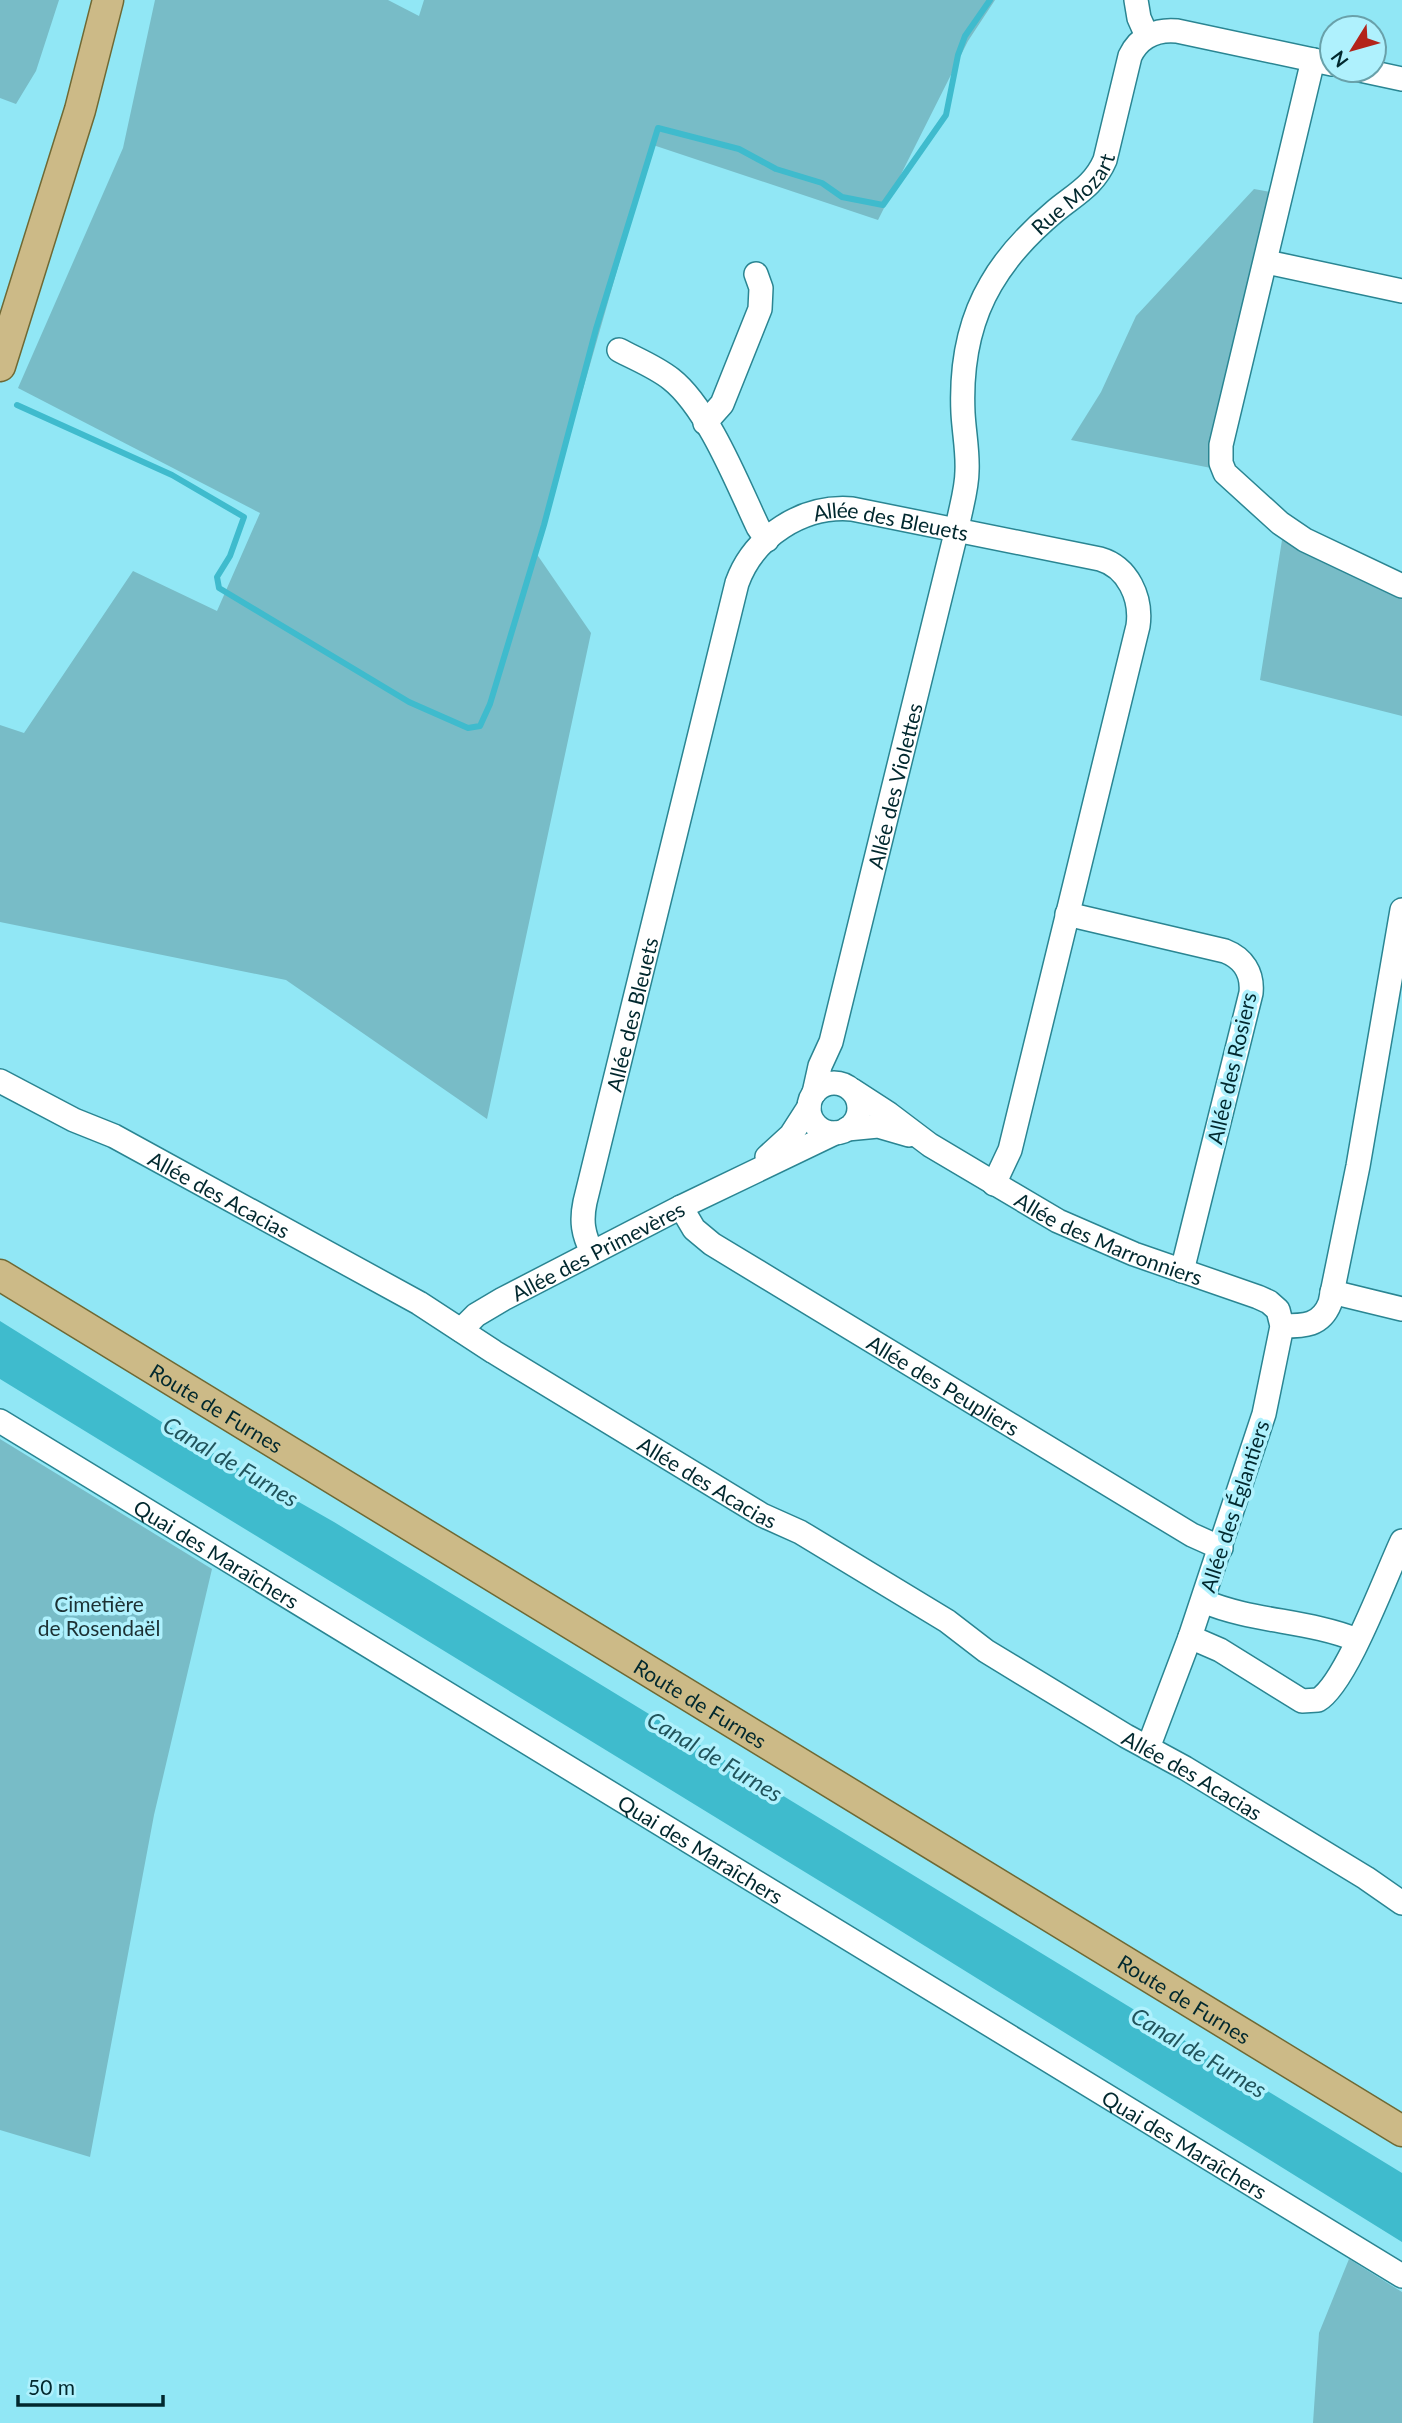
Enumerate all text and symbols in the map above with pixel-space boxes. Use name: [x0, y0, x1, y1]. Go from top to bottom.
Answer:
north arrow: [1318, 14, 1388, 84]
text: N: [1325, 47, 1353, 72]
street label: Rue Mozart: [1025, 151, 1119, 239]
street label: Allée des Bleuets: [810, 496, 971, 545]
street label: Allée des Violettes: [862, 700, 926, 871]
street label: Allée des Bleuets: [600, 935, 662, 1094]
street label: Allée des Rosiers: [1201, 990, 1261, 1146]
street label: Allée des Acacias: [144, 1145, 295, 1243]
street label: Allée des Marronniers: [1011, 1186, 1206, 1289]
street label: Allée des Primevères: [507, 1195, 688, 1305]
street label: Allée des Peupliers: [863, 1329, 1024, 1440]
street label: Route de Furnes: [146, 1357, 288, 1457]
water label: Canal de Furnes: [158, 1410, 304, 1512]
street label: Allée des Églantiers: [1194, 1417, 1274, 1595]
street label: Allée des Acacias: [634, 1430, 781, 1533]
street label: Quai des Maraîchers: [130, 1493, 304, 1613]
park label: Cimetière de Rosendaël: [38, 1591, 160, 1640]
street label: Route de Furnes: [630, 1653, 772, 1753]
water label: Canal de Furnes: [642, 1705, 788, 1807]
street label: Allée des Acacias: [1118, 1724, 1267, 1825]
street label: Quai des Maraîchers: [614, 1789, 788, 1908]
street label: Route de Furnes: [1114, 1948, 1255, 2048]
water label: Canal de Furnes: [1126, 2001, 1272, 2103]
street label: Quai des Maraîchers: [1098, 2084, 1272, 2203]
scale bar: [18, 2364, 163, 2408]
text: 50 m: [28, 2374, 75, 2399]

